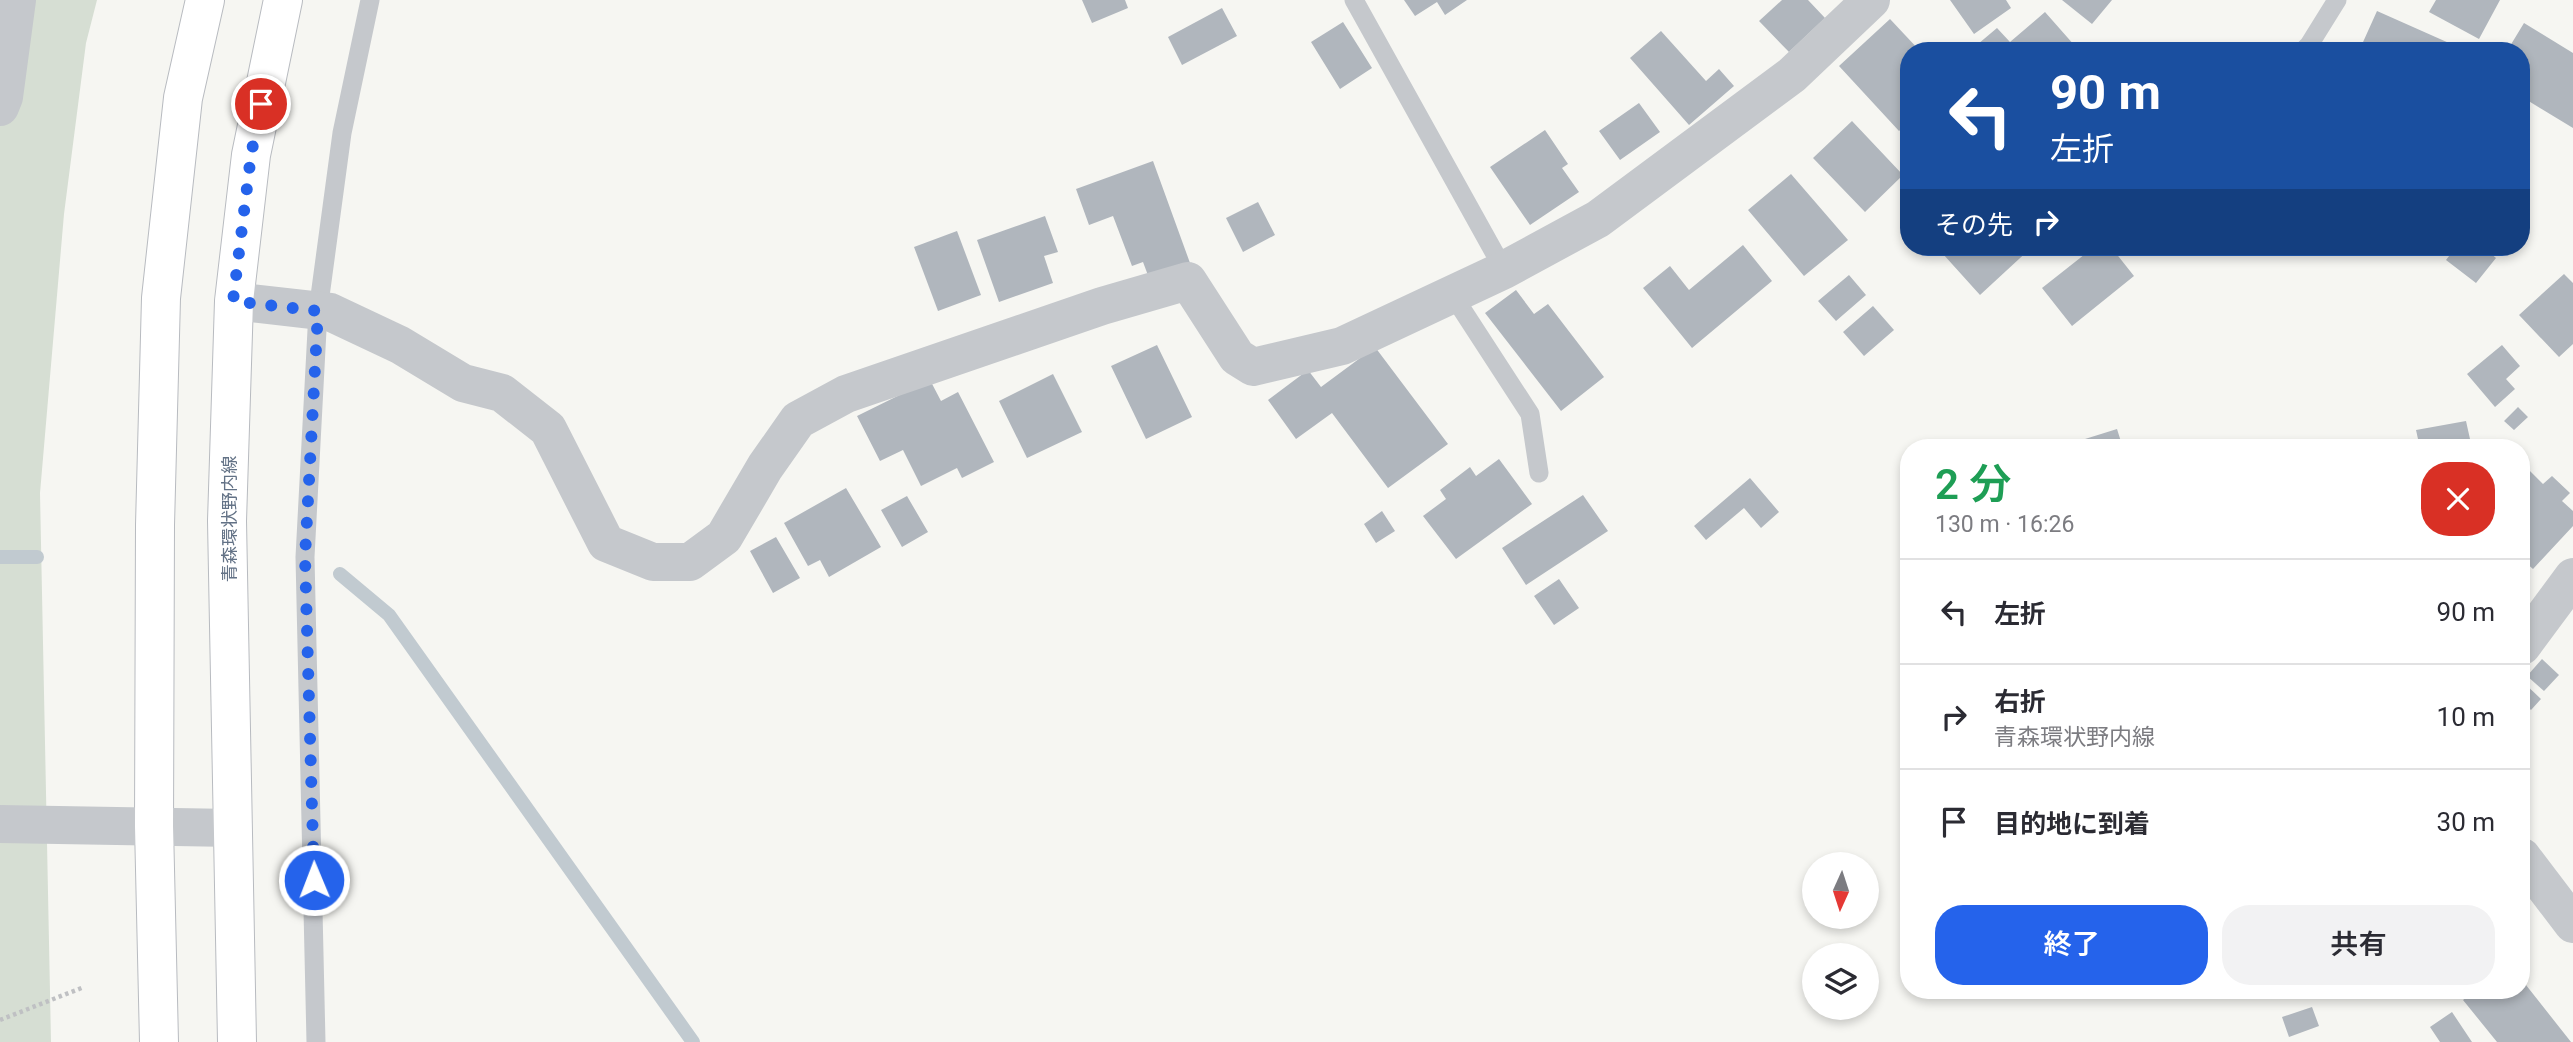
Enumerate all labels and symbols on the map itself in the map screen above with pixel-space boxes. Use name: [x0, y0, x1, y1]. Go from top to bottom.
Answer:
pin: [231, 74, 291, 134]
street label: 青森環状野内線: [219, 456, 240, 582]
position arrow: [277, 843, 351, 917]
north arrow: [1802, 852, 1880, 929]

